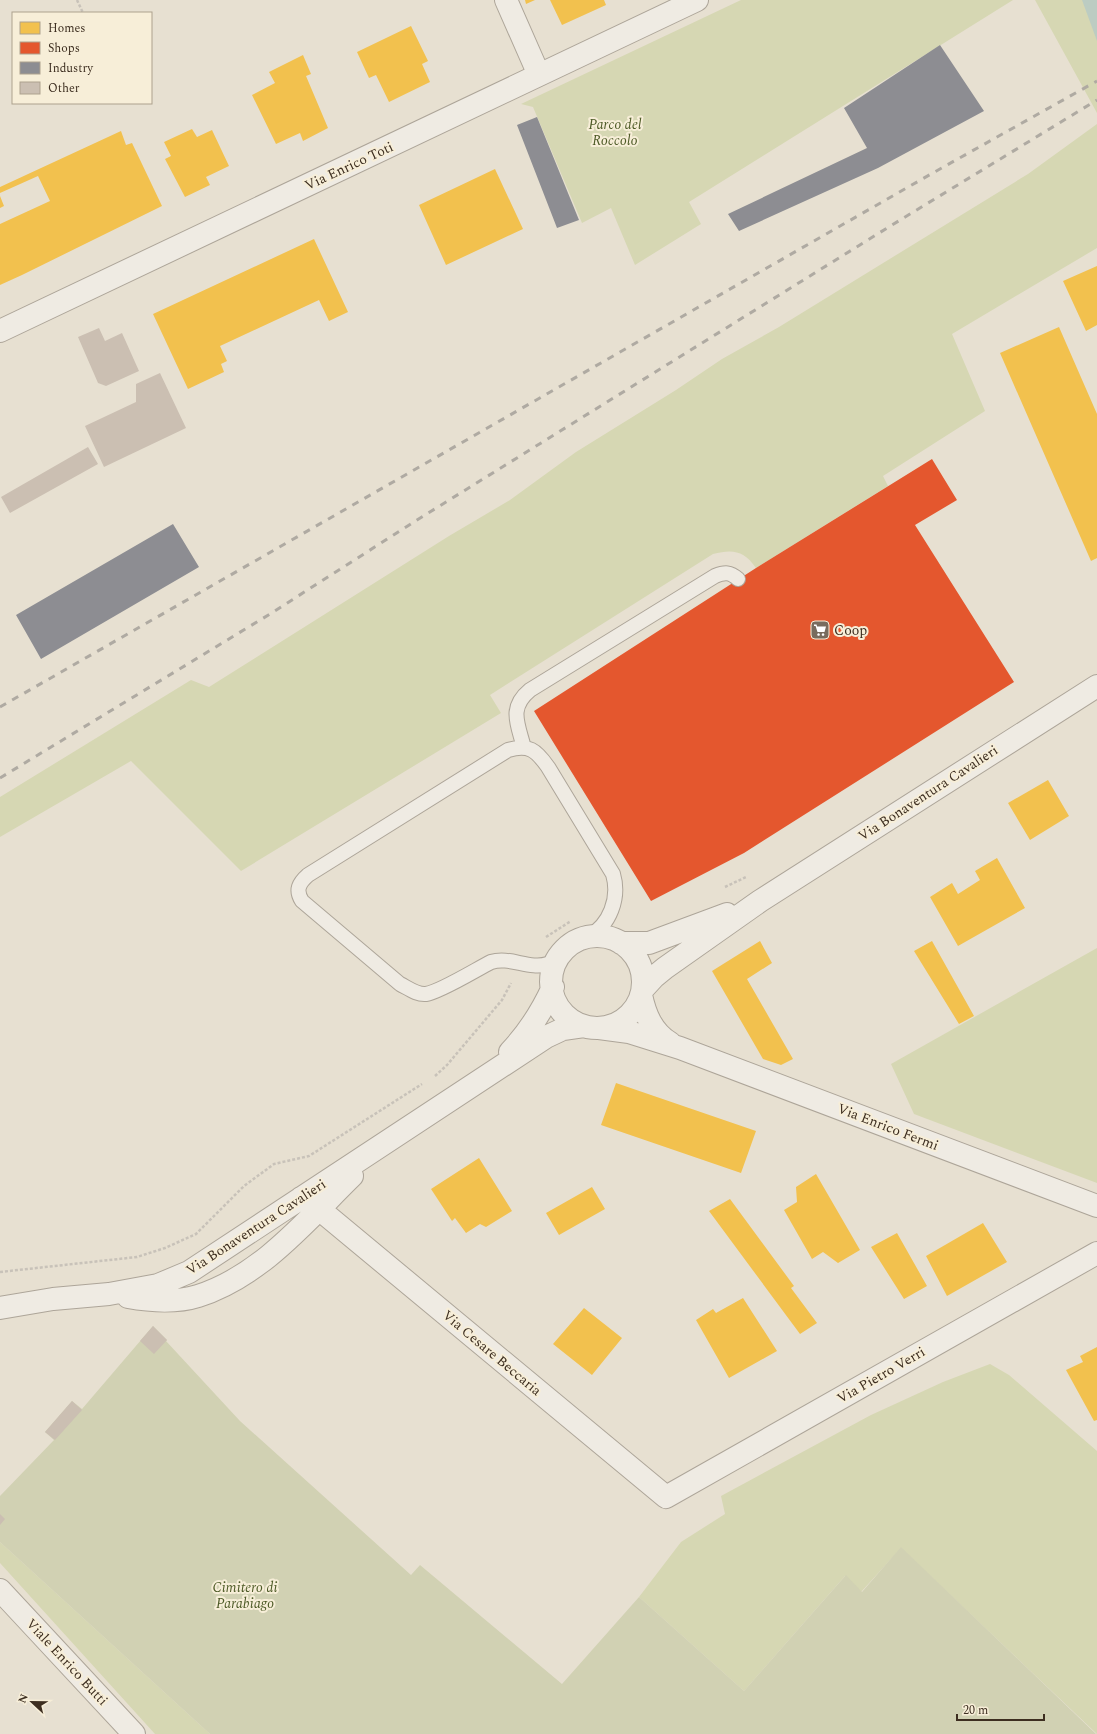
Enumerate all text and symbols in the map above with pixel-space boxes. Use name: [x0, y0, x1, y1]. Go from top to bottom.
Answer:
legend: [12, 12, 152, 104]
text: Homes: [48, 19, 86, 38]
text: Shops: [48, 39, 80, 58]
text: Industry: [48, 59, 94, 78]
text: Other: [48, 79, 80, 98]
park label: Parco del Roccolo: [588, 114, 642, 151]
street label: Via Enrico Toti: [301, 136, 397, 196]
supermarket icon: Coop: [809, 619, 831, 641]
place label: Coop: [834, 620, 867, 641]
street label: Via Bonaventura Cavalieri: [854, 740, 1002, 846]
street label: Via Enrico Fermi: [834, 1098, 942, 1156]
street label: Via Bonaventura Cavalieri: [182, 1174, 330, 1280]
street label: Via Cesare Beccaria: [438, 1305, 546, 1401]
street label: Via Pietro Verri: [833, 1341, 929, 1409]
park label: Cimitero di Parabiago: [212, 1577, 278, 1614]
street label: Viale Enrico Butti: [21, 1614, 113, 1710]
north arrow: [12, 1682, 52, 1722]
text: N: [14, 1691, 33, 1706]
scale bar: [957, 1696, 1044, 1722]
text: 20 m: [963, 1701, 988, 1720]

